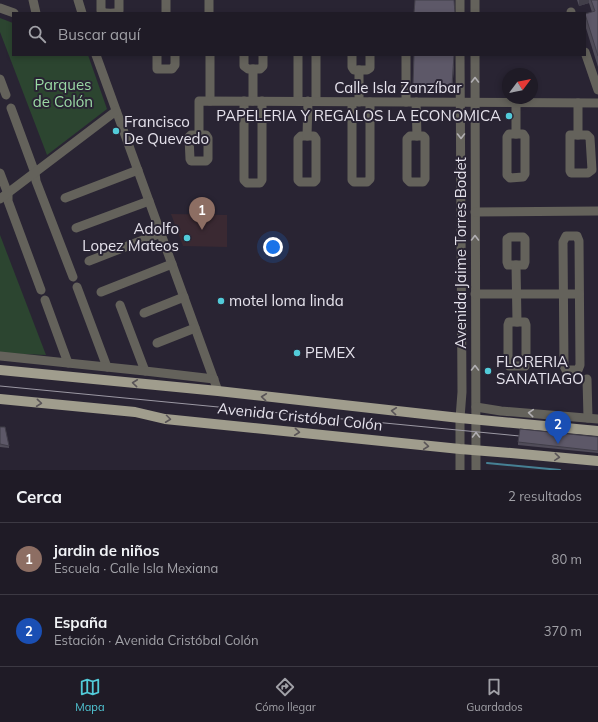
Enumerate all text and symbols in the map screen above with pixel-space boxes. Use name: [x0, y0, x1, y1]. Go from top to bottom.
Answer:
search box: [12, 12, 586, 56]
icon: search: [26, 23, 48, 45]
text: Buscar aquí: [58, 25, 140, 44]
north arrow: [502, 68, 538, 104]
park label: Parques de Colón: [33, 75, 93, 111]
one-way arrow: [471, 77, 479, 83]
street label: Calle Isla Zanzíbar: [334, 78, 462, 97]
place label: PAPELERIA Y REGALOS LA ECONOMICA: [216, 106, 501, 125]
marker: PAPELERIA Y REGALOS LA ECONOMICA: [504, 111, 514, 121]
place label: Francisco De Quevedo: [124, 112, 209, 148]
marker: Francisco De Quevedo: [111, 126, 121, 136]
one-way arrow: [456, 133, 465, 139]
street label: Avenida Jaime Torres Bodet: [451, 157, 470, 349]
pin: 1: [189, 197, 215, 230]
place label: Adolfo Lopez Mateos: [82, 219, 179, 255]
marker: Adolfo Lopez Mateos: [182, 233, 192, 243]
one-way arrow: [471, 235, 479, 241]
your location: [263, 237, 283, 257]
place label: motel loma linda: [229, 291, 344, 310]
marker: motel loma linda: [216, 296, 226, 306]
place label: PEMEX: [305, 343, 355, 362]
marker: PEMEX: [292, 348, 302, 358]
place label: FLORERIA SANATIAGO: [496, 352, 584, 388]
one-way arrow: [471, 365, 480, 371]
marker: FLORERIA SANATIAGO: [483, 366, 493, 376]
one-way arrow: [132, 379, 138, 388]
one-way arrow: [261, 393, 267, 402]
one-way arrow: [36, 398, 42, 407]
street label: Avenida Cristóbal Colón: [217, 398, 384, 435]
one-way arrow: [391, 406, 397, 415]
one-way arrow: [528, 409, 534, 418]
pin: 2: [545, 411, 571, 444]
one-way arrow: [165, 414, 171, 423]
one-way arrow: [294, 427, 300, 436]
one-way arrow: [472, 432, 480, 438]
one-way arrow: [423, 441, 429, 450]
one-way arrow: [554, 453, 560, 462]
text: Cerca: [16, 486, 62, 507]
text: 2 resultados: [508, 488, 582, 504]
text: jardin de niños: [54, 541, 159, 560]
text: 1: [25, 551, 33, 567]
text: 80 m: [552, 551, 582, 567]
text: Escuela · Calle Isla Mexiana: [54, 560, 218, 576]
text: España: [54, 613, 107, 632]
text: 2: [25, 623, 33, 639]
text: 370 m: [544, 623, 582, 639]
text: Estación · Avenida Cristóbal Colón: [54, 632, 259, 648]
tab: Mapa: [75, 676, 105, 714]
tab: Cómo llegar: [255, 676, 316, 714]
tab: Guardados: [466, 676, 523, 714]

